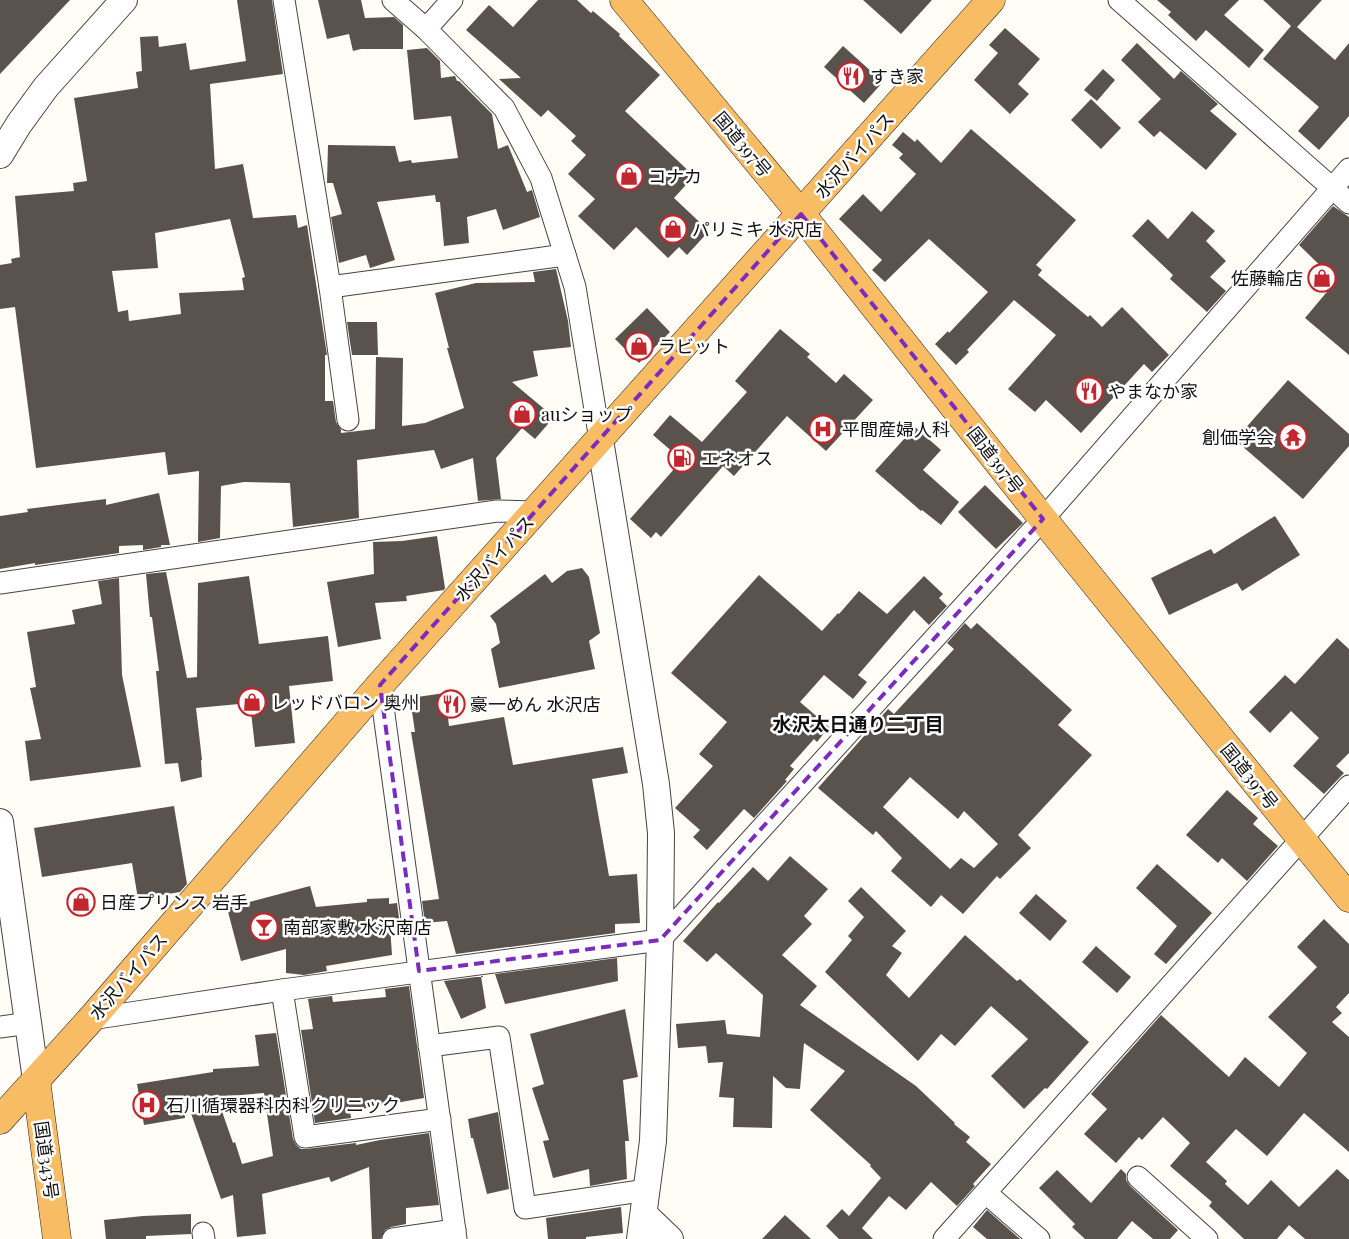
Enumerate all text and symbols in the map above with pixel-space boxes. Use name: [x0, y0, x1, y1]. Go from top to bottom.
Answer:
restaurant icon: すき家: [836, 61, 866, 91]
place label: すき家: [870, 64, 924, 88]
street label: 国道397号: [709, 106, 777, 182]
street label: 水沢バイパス: [809, 107, 899, 203]
shop icon: コナカ: [614, 161, 644, 191]
place label: コナカ: [648, 164, 702, 188]
shop icon: パリミキ 水沢店: [658, 214, 688, 244]
place label: パリミキ 水沢店: [692, 217, 822, 241]
shop icon: 佐藤輪店: [1307, 263, 1337, 293]
place label: 佐藤輪店: [1231, 266, 1303, 290]
shop icon: ラビット: [624, 331, 654, 361]
place label: ラビット: [658, 334, 730, 358]
restaurant icon: やまなか家: [1074, 376, 1104, 406]
place label: やまなか家: [1108, 379, 1198, 403]
shop icon: auショップ: [507, 399, 537, 429]
place label: auショップ: [541, 402, 632, 426]
hospital icon: 平間産婦人科: [808, 414, 838, 444]
place label: 平間産婦人科: [842, 417, 950, 441]
street label: 国道397号: [962, 422, 1030, 498]
temple icon: 創価学会: [1278, 422, 1308, 452]
place label: 創価学会: [1202, 425, 1274, 449]
fuel station icon: エネオス: [667, 443, 697, 473]
place label: エネオス: [701, 446, 773, 470]
street label: 水沢バイパス: [449, 510, 539, 606]
shop icon: レッドバロン 奥州: [237, 687, 267, 717]
restaurant icon: 豪一めん 水沢店: [436, 689, 466, 719]
place label: レッドバロン 奥州: [271, 690, 419, 714]
place label: 豪一めん 水沢店: [470, 692, 600, 716]
district label: 水沢太日通り二丁目: [772, 710, 944, 736]
street label: 国道397号: [1216, 738, 1284, 814]
shop icon: 日産プリンス 岩手: [66, 887, 96, 917]
place label: 日産プリンス 岩手: [100, 890, 248, 914]
bar icon: 南部家敷 水沢南店: [249, 912, 279, 942]
place label: 南部家敷 水沢南店: [283, 915, 431, 939]
street label: 水沢バイパス: [84, 928, 172, 1024]
hospital icon: 石川循環器科内科クリニック: [132, 1090, 162, 1120]
place label: 石川循環器科内科クリニック: [166, 1093, 400, 1117]
street label: 国道343号: [30, 1119, 64, 1201]

